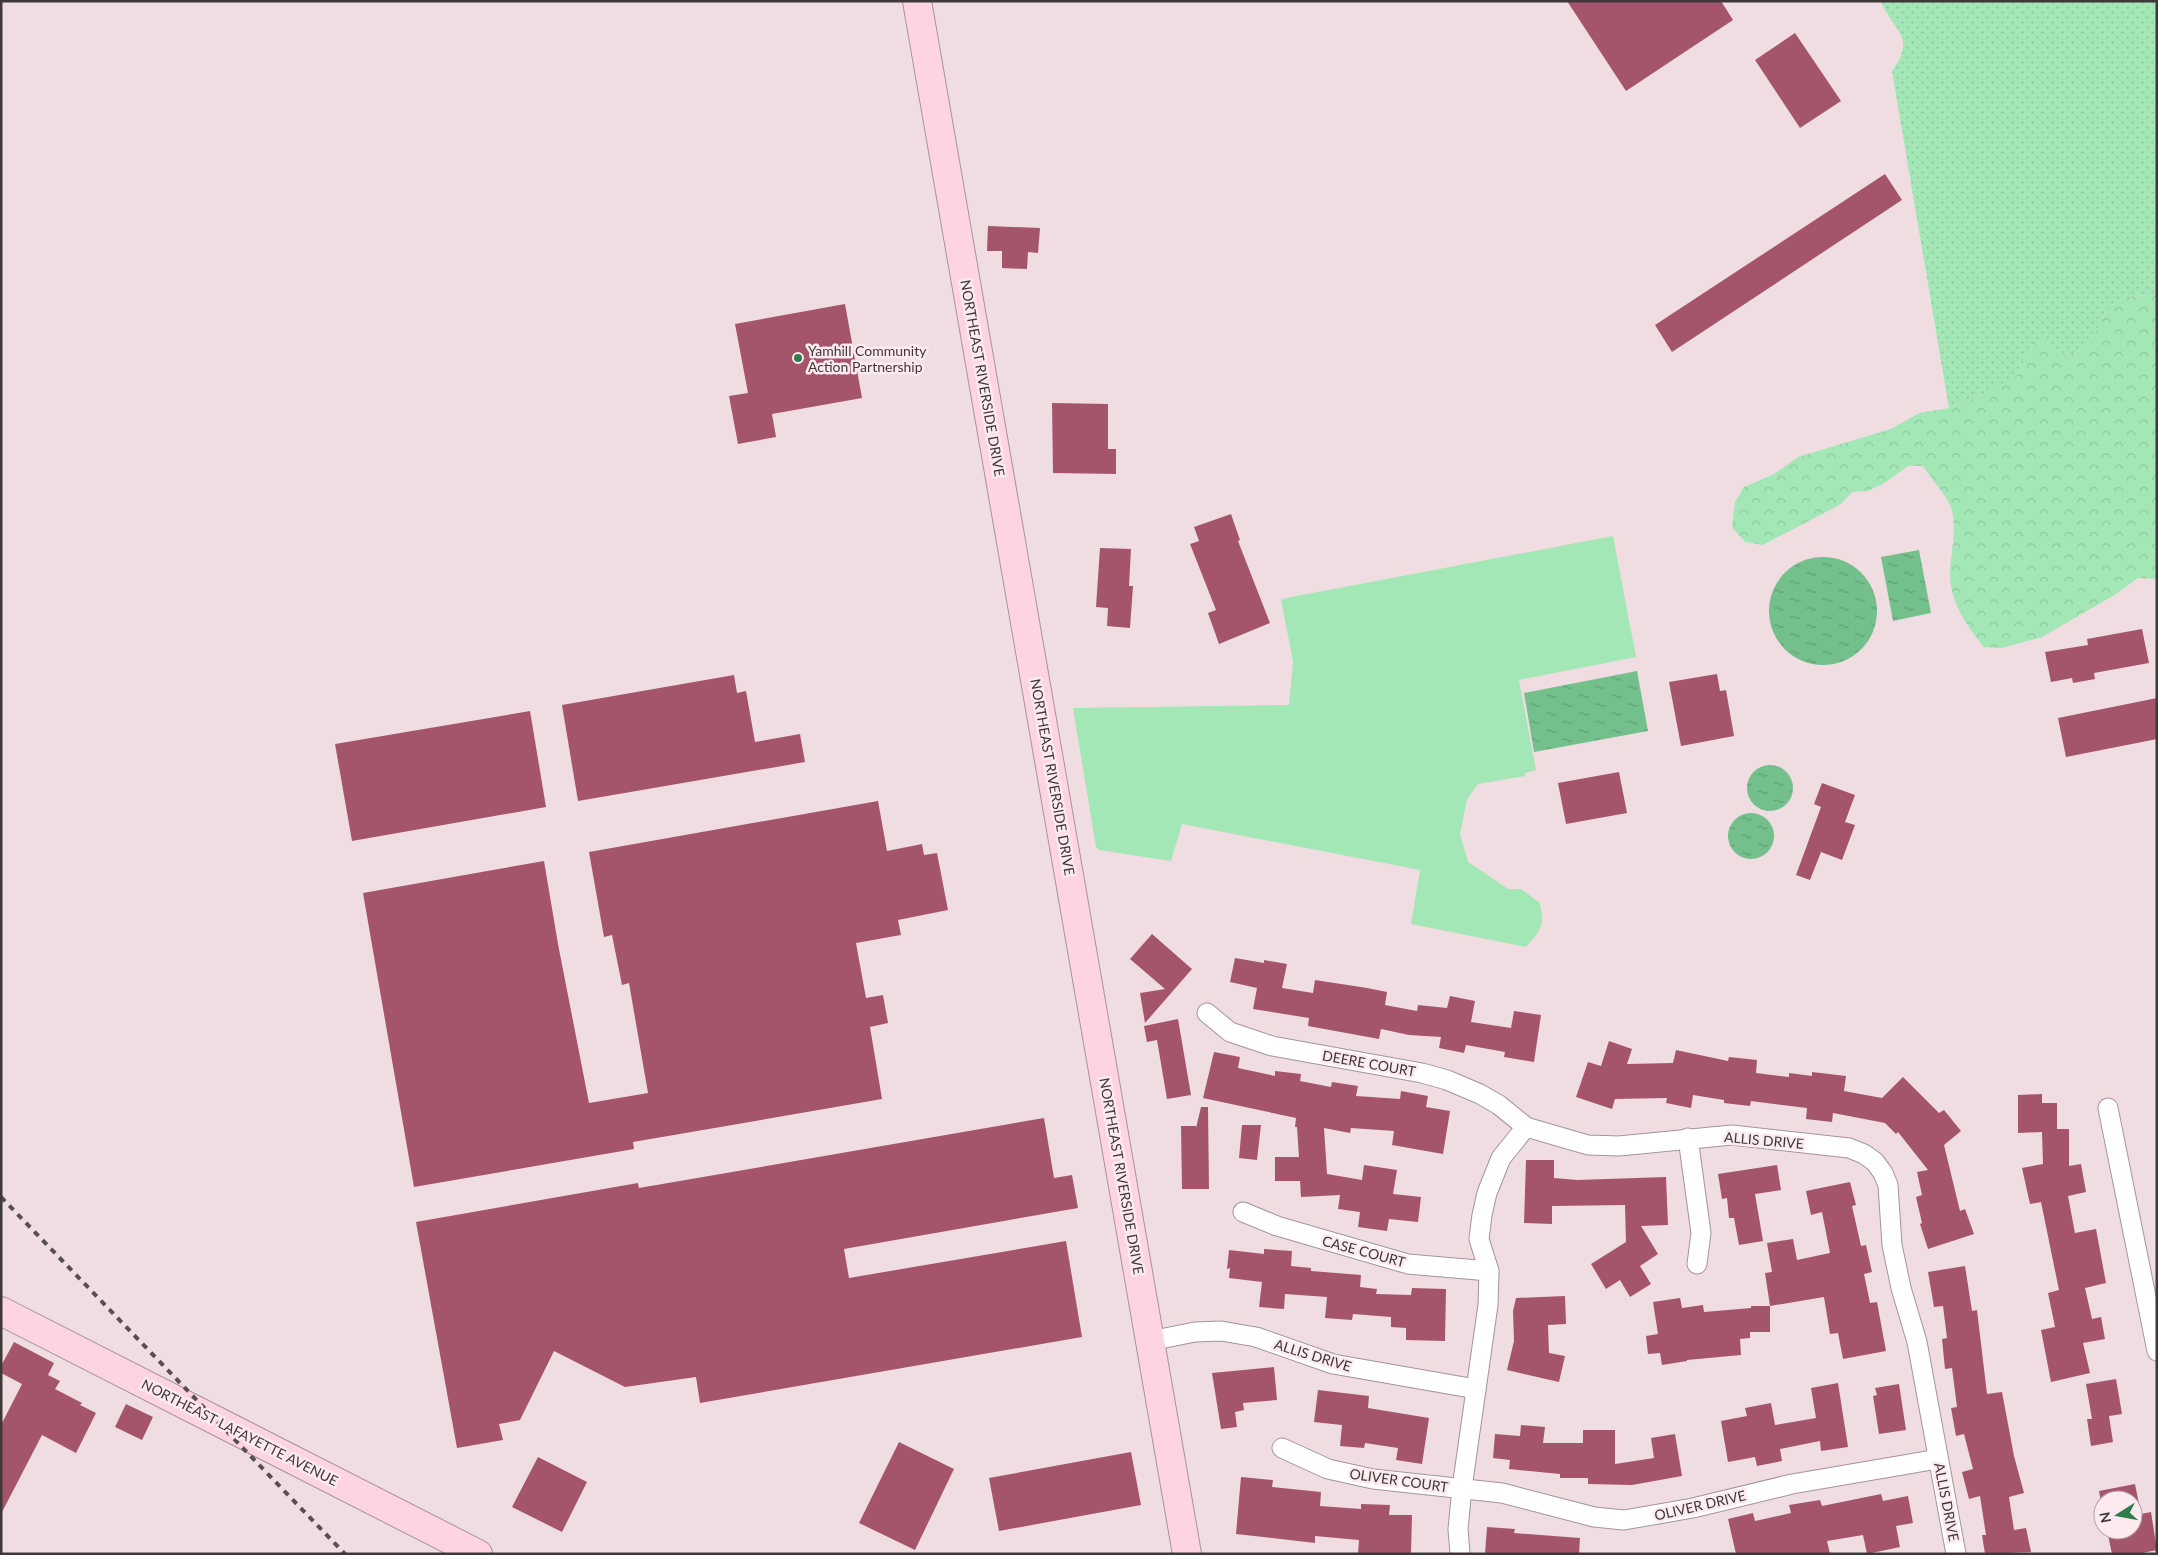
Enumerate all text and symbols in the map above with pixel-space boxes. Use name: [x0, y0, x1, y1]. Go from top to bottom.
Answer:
street label: NORTHEAST RIVERSIDE DRIVE: [957, 278, 1009, 478]
place label: Yamhill Community Action Partnership: [808, 342, 927, 375]
marker: Yamhill Community Action Partnership: [792, 352, 804, 364]
street label: NORTHEAST RIVERSIDE DRIVE: [1027, 677, 1079, 877]
street label: DEERE COURT: [1321, 1046, 1418, 1080]
street label: NORTHEAST RIVERSIDE DRIVE: [1096, 1076, 1148, 1276]
street label: ALLIS DRIVE: [1723, 1128, 1805, 1152]
street label: CASE COURT: [1321, 1232, 1408, 1270]
street label: ALLIS DRIVE: [1272, 1335, 1354, 1375]
street label: NORTHEAST LAFAYETTE AVENUE: [139, 1375, 341, 1489]
street label: ALLIS DRIVE: [1931, 1461, 1963, 1543]
street label: OLIVER COURT: [1348, 1465, 1450, 1495]
street label: OLIVER DRIVE: [1653, 1486, 1747, 1524]
north arrow: [2093, 1490, 2143, 1540]
text: N: [2095, 1511, 2114, 1524]

